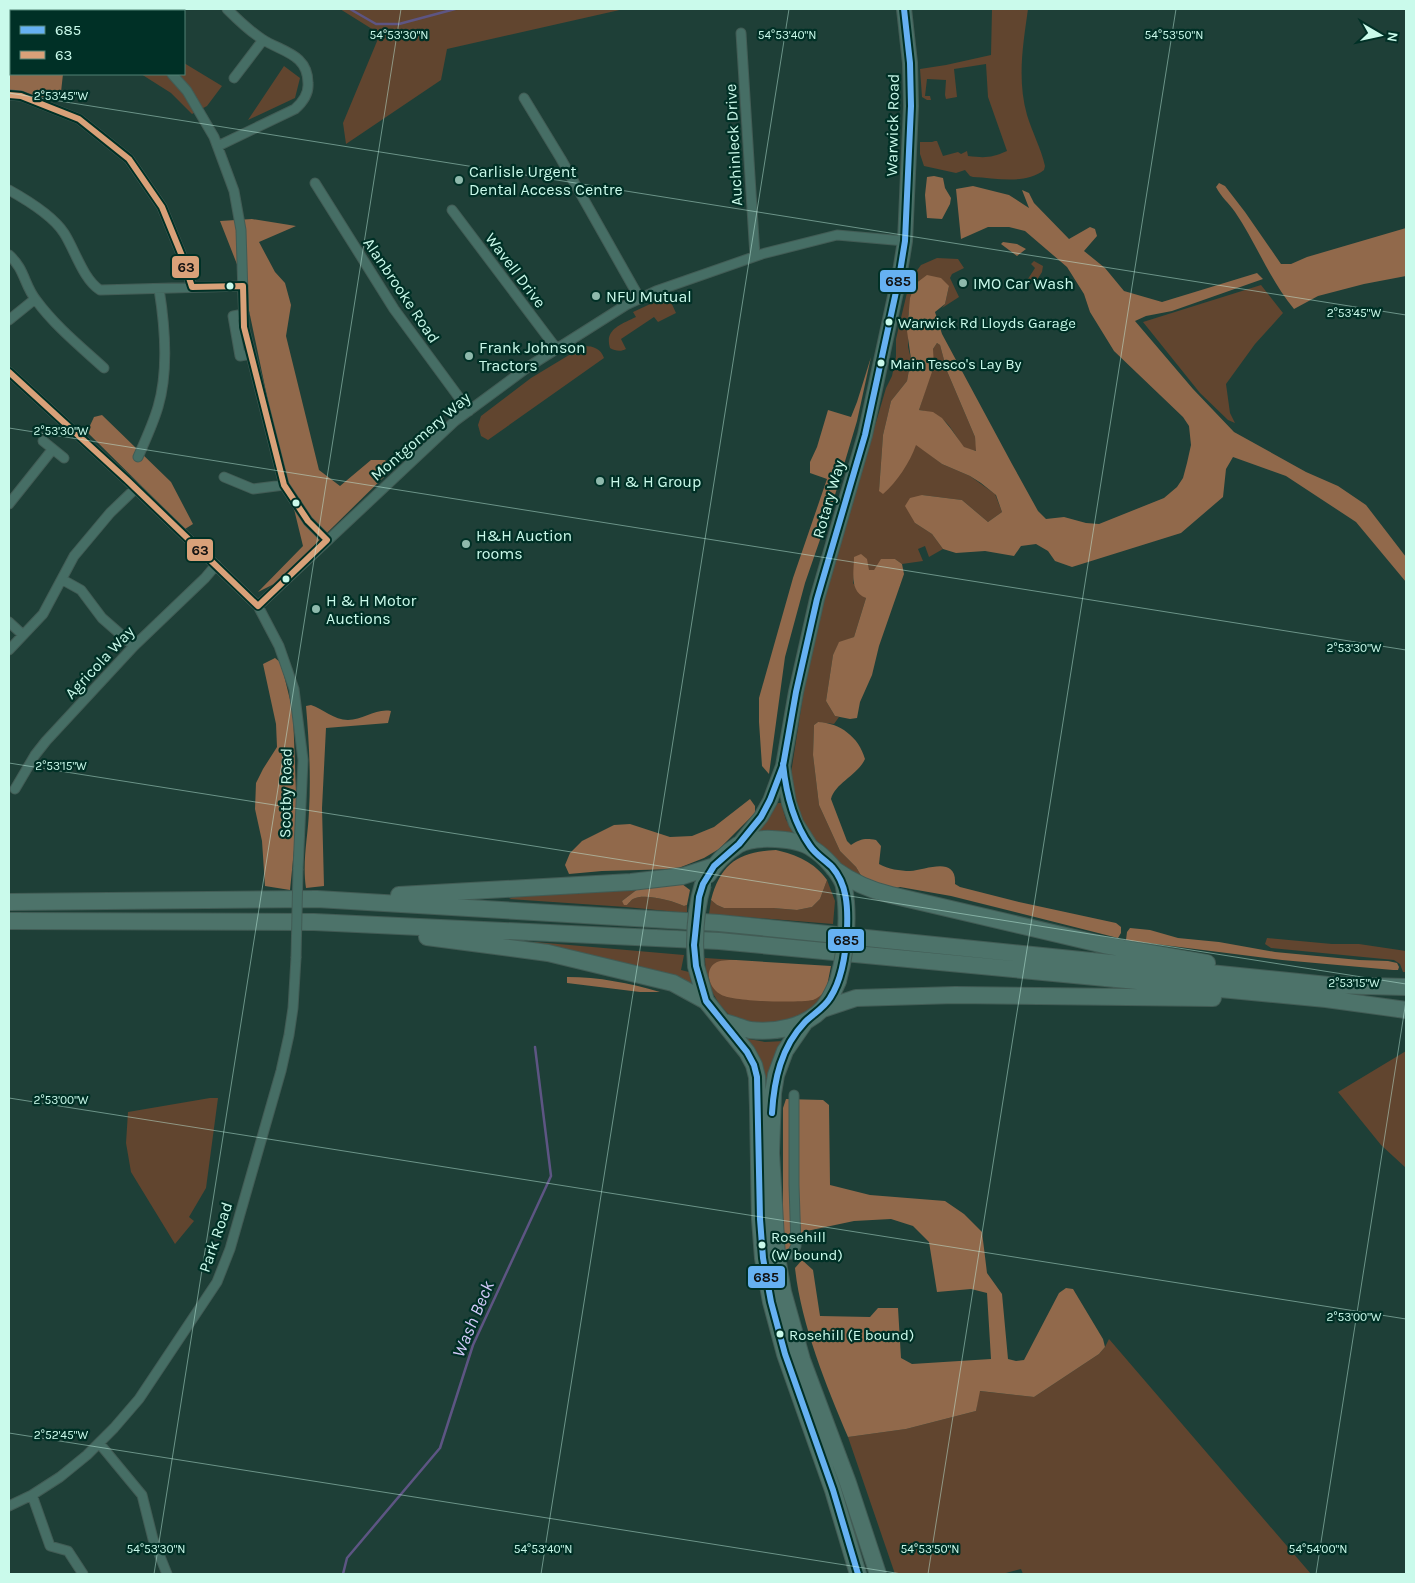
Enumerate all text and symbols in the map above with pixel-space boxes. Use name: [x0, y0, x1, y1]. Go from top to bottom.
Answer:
legend: [10, 10, 185, 75]
north arrow: [1355, 10, 1405, 60]
text: 685: [55, 21, 81, 39]
text: 54°53'30"N: [369, 28, 429, 42]
text: 54°53'40"N: [758, 28, 816, 42]
text: 54°53'50"N: [1145, 28, 1203, 42]
text: N: [1383, 31, 1402, 43]
text: 63: [55, 46, 72, 64]
street label: Warwick Road: [882, 74, 903, 176]
street label: Auchinleck Drive: [721, 83, 746, 207]
text: 2°53'45"W: [34, 89, 88, 103]
place label: Carlisle Urgent Dental Access Centre: [469, 162, 623, 199]
marker: Carlisle Urgent Dental Access Centre: [453, 174, 465, 186]
street label: Wavell Drive: [481, 229, 550, 312]
street label: Alanbrooke Road: [359, 234, 444, 346]
line badge: 63: [171, 255, 200, 279]
text: 63: [177, 259, 195, 276]
line badge: 685: [879, 269, 917, 293]
text: 685: [885, 273, 911, 290]
place label: IMO Car Wash: [973, 274, 1074, 293]
marker: IMO Car Wash: [957, 277, 969, 289]
unlabelled marker: [225, 281, 235, 291]
place label: NFU Mutual: [606, 287, 692, 306]
marker: NFU Mutual: [590, 290, 602, 302]
text: 2°53'45"W: [1327, 306, 1381, 320]
place label: Warwick Rd Lloyds Garage: [898, 314, 1076, 332]
marker: Warwick Rd Lloyds Garage: [884, 317, 894, 327]
place label: Frank Johnson Tractors: [479, 338, 586, 375]
marker: Frank Johnson Tractors: [463, 350, 475, 362]
place label: Main Tesco's Lay By: [890, 355, 1022, 373]
marker: Main Tesco's Lay By: [876, 358, 886, 368]
street label: Montgomery Way: [367, 388, 475, 485]
text: 2°53'30"W: [33, 424, 89, 438]
street label: Rotary Way: [808, 457, 849, 540]
place label: H & H Group: [610, 472, 701, 491]
marker: H & H Group: [594, 475, 606, 487]
unlabelled marker: [291, 498, 301, 508]
place label: H&H Auction rooms: [476, 526, 572, 563]
line badge: 63: [186, 538, 214, 562]
marker: H&H Auction rooms: [460, 538, 472, 550]
text: 63: [191, 542, 209, 559]
unlabelled marker: [281, 574, 291, 584]
place label: H & H Motor Auctions: [326, 591, 416, 628]
marker: H & H Motor Auctions: [310, 603, 322, 615]
street label: Agricola Way: [61, 621, 138, 703]
text: 2°53'30"W: [1326, 641, 1382, 655]
street label: Scotby Road: [275, 748, 296, 838]
text: 2°53'15"W: [35, 759, 87, 773]
line badge: 685: [827, 928, 865, 952]
text: 685: [833, 932, 859, 949]
text: 2°53'15"W: [1328, 976, 1380, 990]
text: 2°53'00"W: [33, 1093, 89, 1107]
street label: Park Road: [195, 1200, 236, 1275]
place label: Rosehill (W bound): [771, 1228, 843, 1264]
marker: Rosehill (W bound): [757, 1240, 767, 1250]
line badge: 685: [747, 1265, 786, 1289]
text: 685: [753, 1269, 779, 1286]
water label: Wash Beck: [447, 1277, 499, 1361]
text: 2°53'00"W: [1326, 1310, 1382, 1324]
place label: Rosehill (E bound): [789, 1326, 914, 1344]
marker: Rosehill (E bound): [775, 1329, 785, 1339]
text: 2°52'45"W: [34, 1428, 88, 1442]
text: 54°53'30"N: [126, 1542, 186, 1556]
text: 54°53'40"N: [514, 1542, 572, 1556]
text: 54°53'50"N: [901, 1542, 959, 1556]
text: 54°54'00"N: [1289, 1542, 1347, 1556]

